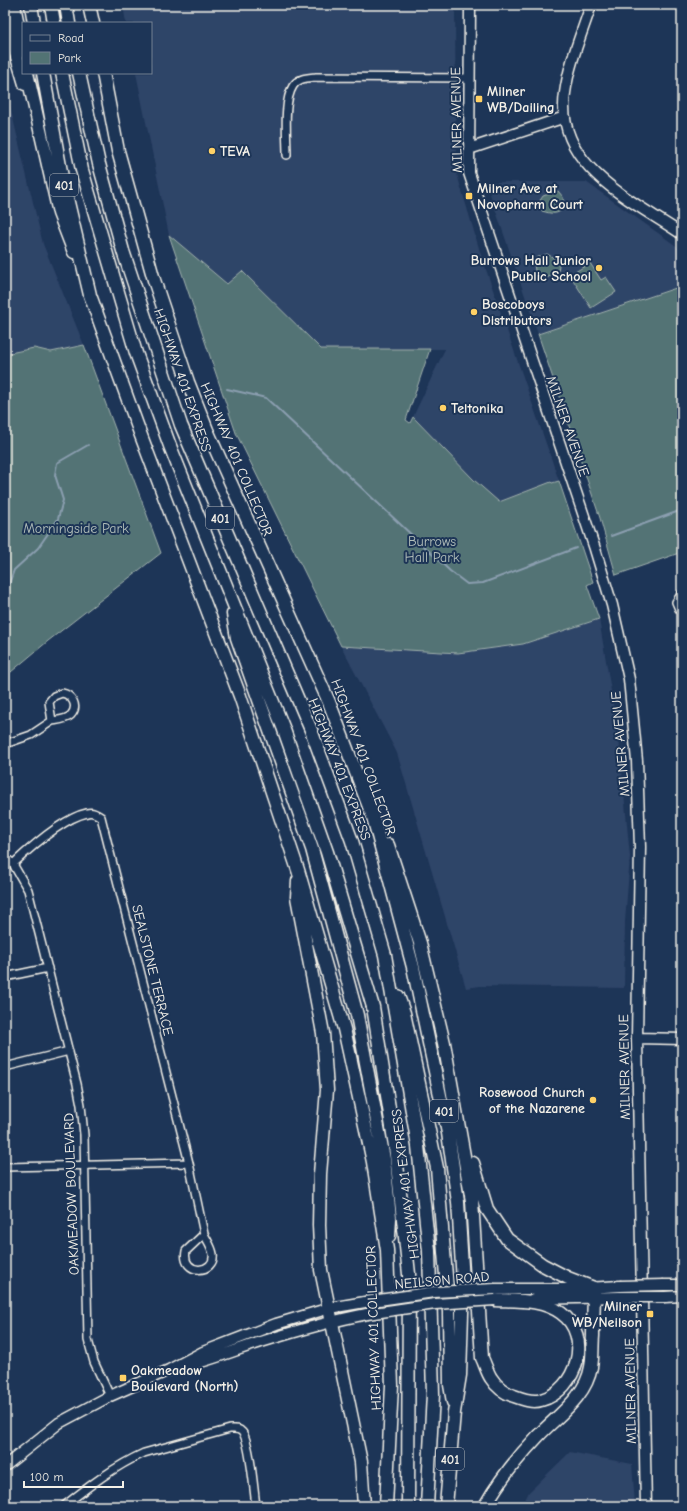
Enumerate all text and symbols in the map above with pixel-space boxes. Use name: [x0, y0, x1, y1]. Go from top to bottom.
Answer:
legend: [22, 22, 152, 74]
text: Road: [58, 31, 84, 45]
text: Park: [58, 51, 81, 65]
street label: MILNER AVENUE: [447, 67, 466, 173]
place label: Milner WB/Dailing: [487, 83, 555, 116]
marker: Milner WB/Dailing: [474, 94, 484, 104]
place label: TEVA: [220, 143, 250, 160]
marker: TEVA: [207, 146, 217, 156]
road number: 401: [50, 174, 78, 196]
place label: Milner Ave at Novopharm Court: [477, 180, 583, 213]
marker: Milner Ave at Novopharm Court: [464, 191, 474, 201]
place label: Burrows Hall Junior Public School: [471, 252, 591, 285]
marker: Burrows Hall Junior Public School: [594, 263, 604, 273]
place label: Boscoboys Distributors: [482, 296, 551, 329]
street label: HIGHWAY 401 EXPRESS: [150, 306, 215, 454]
marker: Boscoboys Distributors: [469, 307, 479, 317]
street label: MILNER AVENUE: [542, 373, 593, 479]
street label: HIGHWAY 401 COLLECTOR: [197, 380, 277, 538]
place label: Teltonika: [451, 400, 504, 417]
marker: Teltonika: [438, 403, 448, 413]
road number: 401: [206, 507, 234, 529]
park label: Morningside Park: [23, 520, 129, 537]
park label: Burrows Hall Park: [405, 533, 460, 566]
street label: HIGHWAY 401 COLLECTOR: [327, 677, 400, 838]
street label: MILNER AVENUE: [607, 691, 634, 797]
street label: HIGHWAY 401 EXPRESS: [305, 696, 375, 843]
street label: SEALSTONE TERRACE: [128, 903, 177, 1037]
street label: MILNER AVENUE: [615, 1014, 634, 1120]
place label: Rosewood Church of the Nazarene: [479, 1084, 585, 1117]
marker: Rosewood Church of the Nazarene: [588, 1095, 598, 1105]
road number: 401: [430, 1100, 458, 1122]
street label: HIGHWAY 401 EXPRESS: [388, 1108, 423, 1260]
street label: OAKMEADOW BOULEVARD: [60, 1112, 83, 1275]
street label: HIGHWAY 401 COLLECTOR: [362, 1245, 385, 1411]
street label: NEILSON ROAD: [394, 1268, 490, 1293]
place label: Milner WB/Neilson: [572, 1298, 642, 1331]
marker: Milner WB/Neilson: [645, 1309, 655, 1319]
street label: MILNER AVENUE: [621, 1338, 640, 1444]
place label: Oakmeadow Boulevard (North): [131, 1362, 239, 1395]
marker: Oakmeadow Boulevard (North): [118, 1373, 128, 1383]
road number: 401: [436, 1448, 464, 1470]
scale bar: [24, 1463, 123, 1489]
text: 100 m: [30, 1470, 63, 1484]

